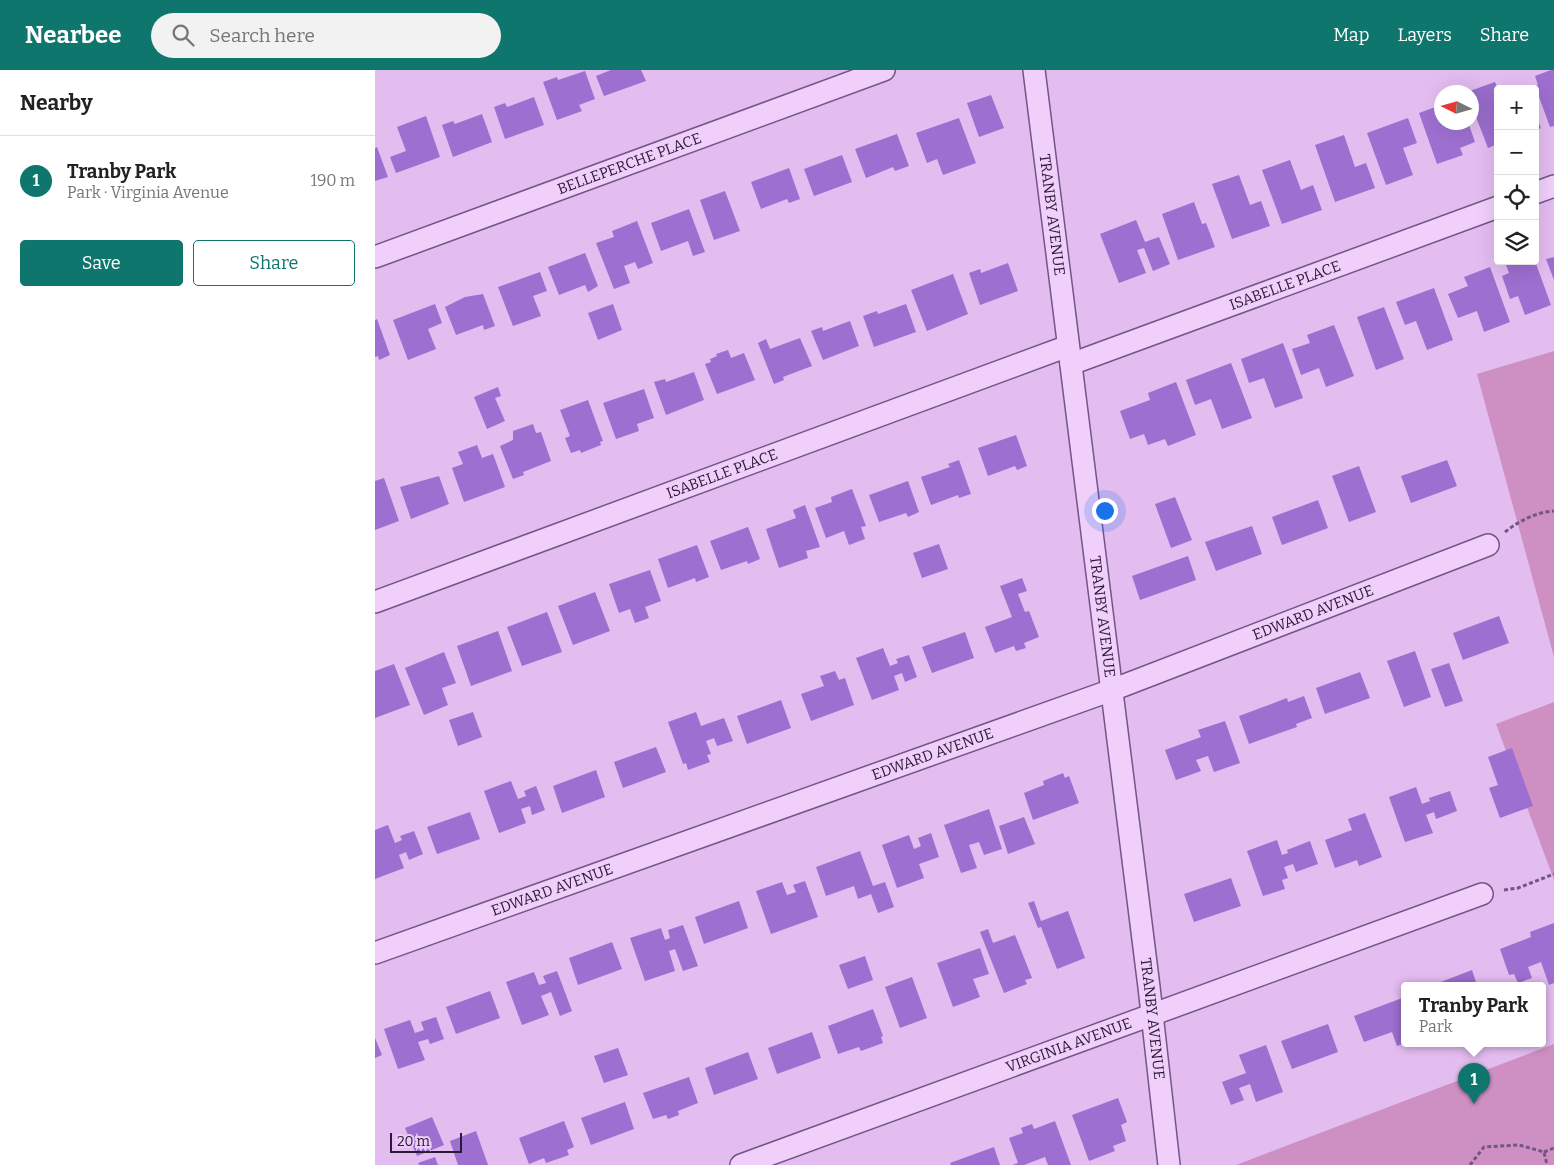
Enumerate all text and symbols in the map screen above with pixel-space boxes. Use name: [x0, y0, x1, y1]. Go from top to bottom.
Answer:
search box: [151, 13, 501, 58]
text: Nearbee: [25, 21, 121, 49]
icon: search: [169, 21, 197, 49]
text: Search here: [209, 24, 315, 47]
text: Map: [1333, 24, 1369, 46]
text: Layers: [1397, 24, 1452, 46]
text: Share: [1480, 24, 1529, 46]
north arrow: [1434, 85, 1479, 130]
map controls: [1494, 85, 1539, 265]
button: +: [1494, 85, 1539, 130]
text: Nearby: [20, 90, 93, 116]
street label: BELLEPERCHE PLACE: [555, 129, 704, 198]
button: −: [1494, 130, 1539, 175]
street label: TRANBY AVENUE: [1036, 153, 1069, 277]
text: Tranby Park: [67, 160, 176, 183]
text: 1: [33, 171, 39, 190]
text: 190 m: [310, 171, 355, 190]
button: locate: [1494, 175, 1539, 220]
text: Park · Virginia Avenue: [67, 183, 229, 202]
button: layers: [1494, 220, 1539, 265]
button: Save: [20, 240, 183, 286]
button: Share: [193, 240, 355, 286]
street label: ISABELLE PLACE: [1227, 257, 1343, 314]
street label: ISABELLE PLACE: [664, 445, 780, 503]
your location: [1092, 498, 1118, 524]
street label: TRANBY AVENUE: [1086, 555, 1119, 679]
street label: EDWARD AVENUE: [1250, 581, 1376, 644]
street label: EDWARD AVENUE: [869, 724, 996, 784]
street label: EDWARD AVENUE: [489, 860, 615, 920]
street label: TRANBY AVENUE: [1136, 957, 1168, 1080]
popup: [1401, 982, 1546, 1047]
text: Tranby Park: [1419, 994, 1528, 1017]
street label: VIRGINIA AVENUE: [1003, 1014, 1134, 1076]
text: Park: [1419, 1017, 1453, 1036]
pin: 1: [1458, 1063, 1490, 1104]
scale bar: [390, 1130, 463, 1153]
text: 20 m: [397, 1133, 430, 1150]

